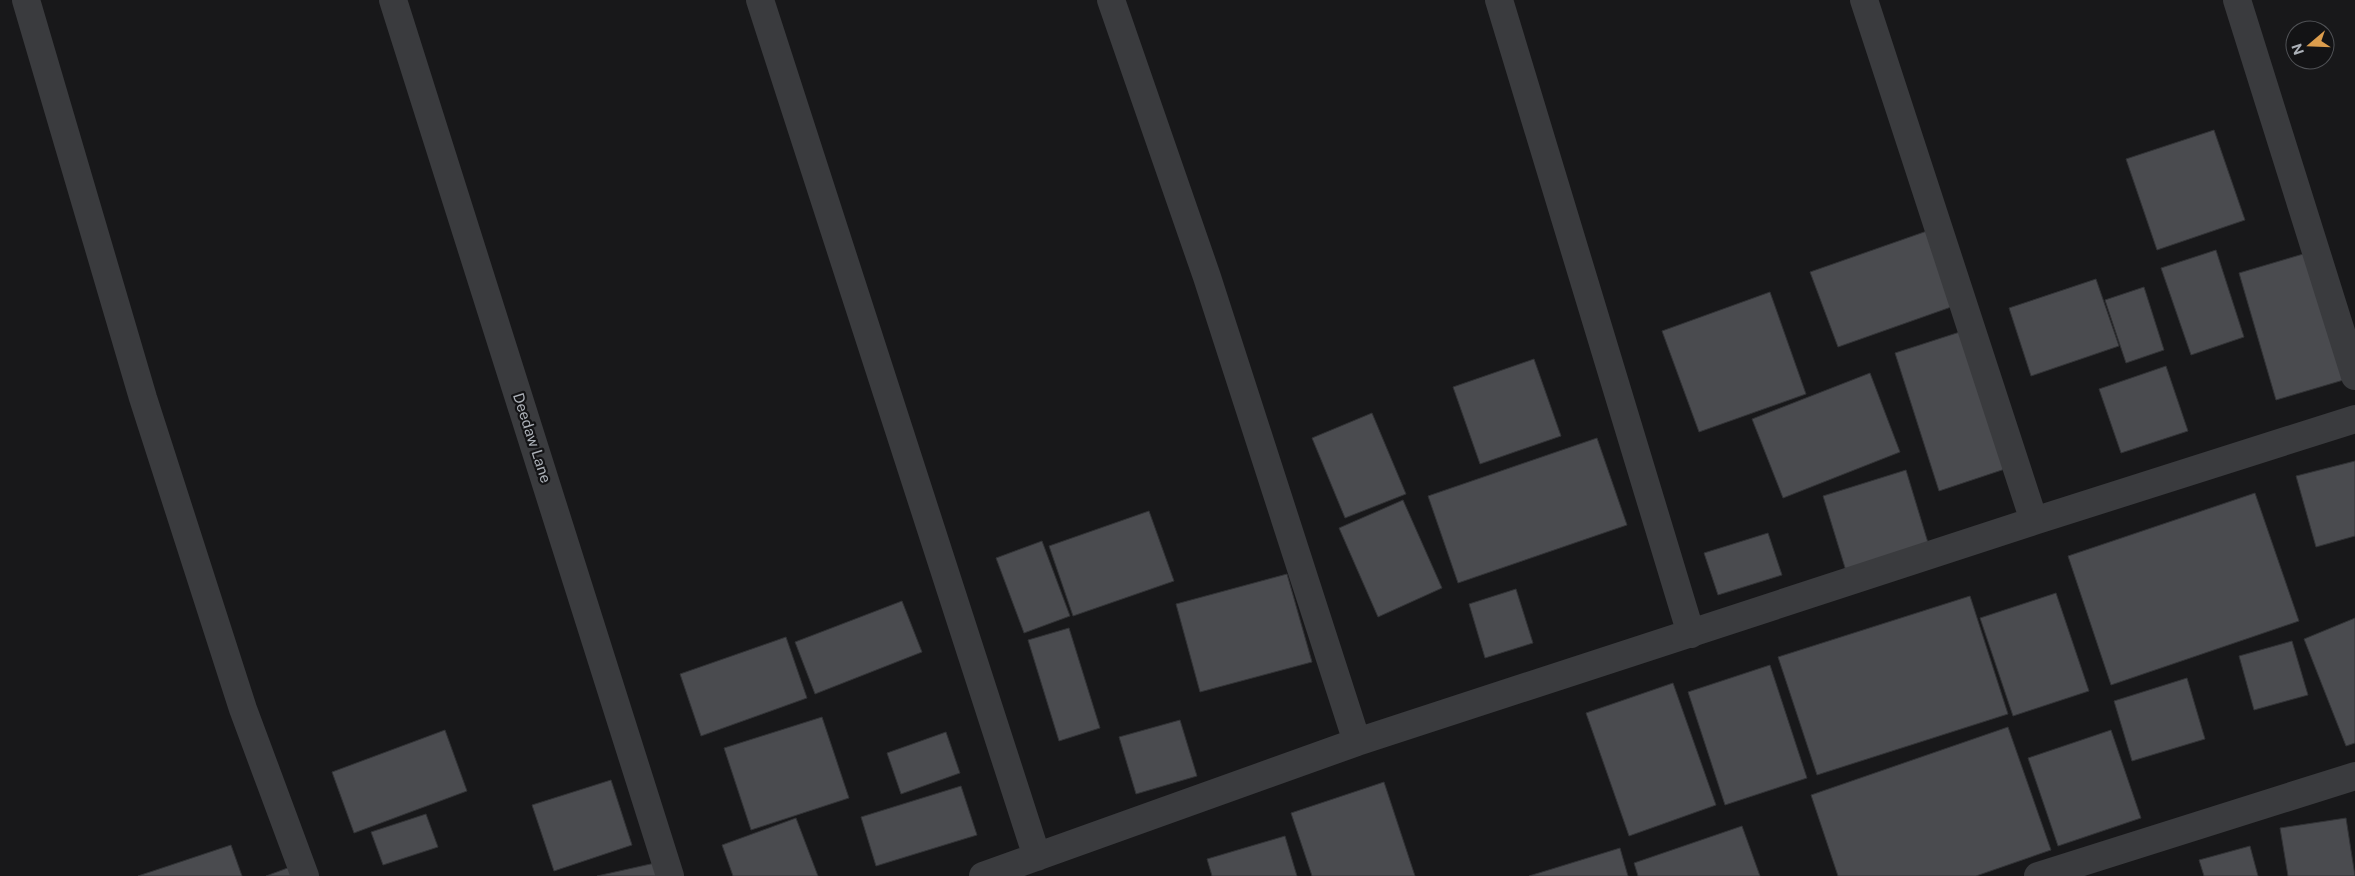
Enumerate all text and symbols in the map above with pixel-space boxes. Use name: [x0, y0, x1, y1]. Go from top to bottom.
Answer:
north arrow: [2285, 20, 2335, 70]
text: N: [2288, 41, 2307, 57]
street label: Deedaw Lane: [510, 391, 555, 485]

